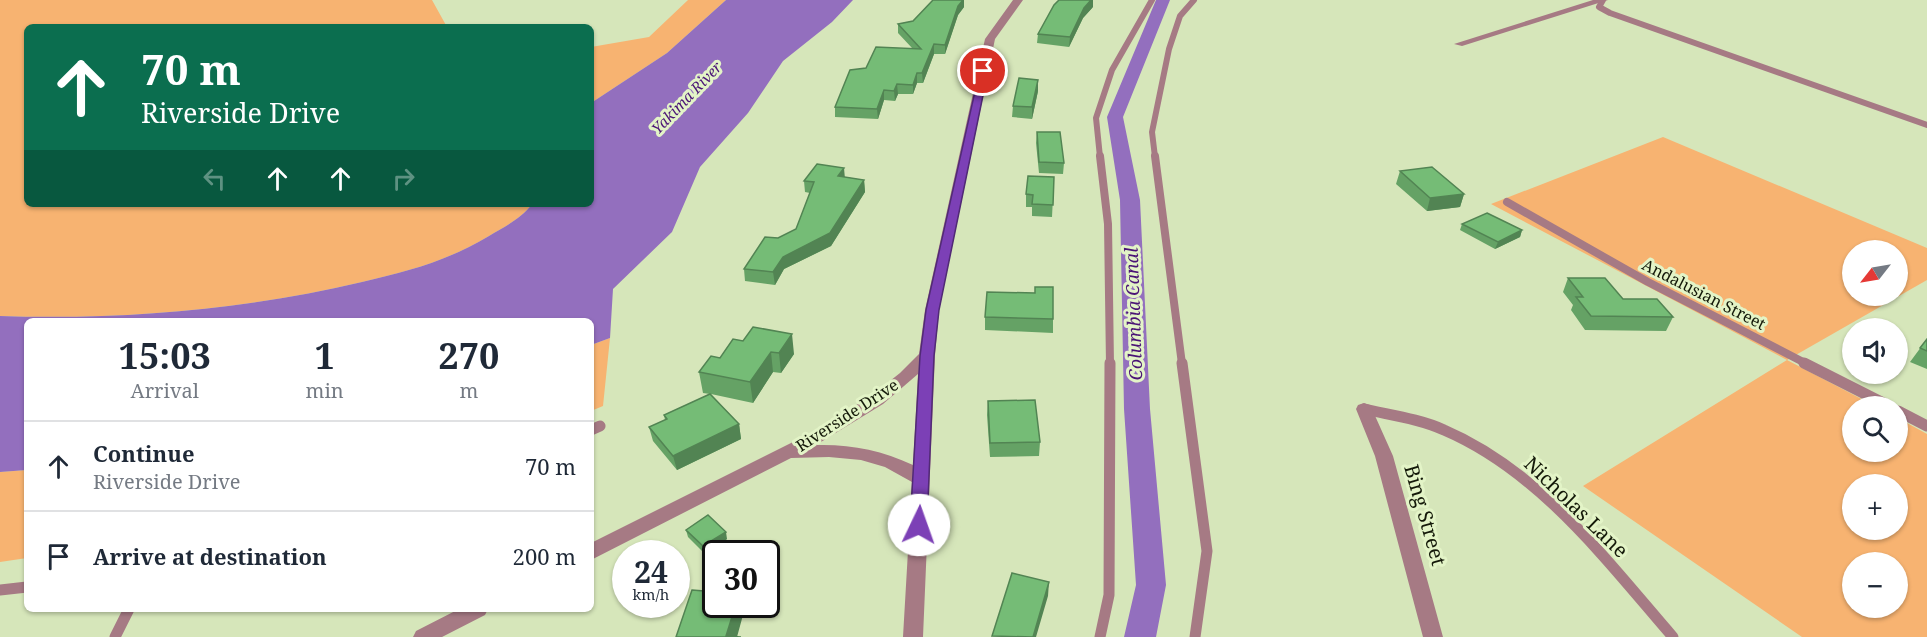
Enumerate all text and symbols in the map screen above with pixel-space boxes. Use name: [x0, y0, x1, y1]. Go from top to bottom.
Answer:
text: 70 m: [141, 40, 241, 97]
pin: [957, 45, 1008, 96]
icon: ahead: [42, 48, 120, 126]
icon: arrive: [966, 54, 999, 87]
water label: Yakima River: [647, 56, 727, 138]
text: Riverside Drive: [141, 94, 340, 131]
icon: left: [198, 162, 231, 195]
icon: ahead: [261, 162, 294, 195]
icon: ahead: [324, 162, 357, 195]
icon: right: [387, 162, 420, 195]
north arrow: [1842, 240, 1908, 306]
map controls: [1842, 240, 1908, 618]
water label: Columbia Canal: [1119, 247, 1147, 381]
street label: Andalusian Street: [1638, 253, 1770, 335]
button: sound: [1842, 318, 1908, 384]
text: 15:03: [119, 331, 211, 380]
text: 1: [314, 331, 335, 380]
text: 270: [438, 331, 499, 380]
street label: Riverside Drive: [792, 374, 902, 456]
text: Arrival: [131, 377, 199, 404]
text: min: [306, 377, 344, 404]
text: m: [459, 377, 478, 404]
button: search: [1842, 396, 1908, 462]
text: Continue: [93, 438, 195, 468]
icon: ahead: [42, 450, 75, 483]
street label: Nicholas Lane: [1519, 450, 1634, 563]
text: 70 m: [525, 451, 576, 481]
street label: Bing Street: [1398, 461, 1453, 569]
text: Riverside Drive: [93, 468, 240, 495]
button: +: [1842, 474, 1908, 540]
position arrow: [887, 493, 951, 557]
icon: arrive: [42, 540, 75, 573]
speed limit sign: 30: [702, 540, 780, 618]
text: Arrive at destination: [93, 541, 327, 571]
text: 200 m: [513, 541, 576, 571]
text: 24: [634, 551, 668, 592]
button: −: [1842, 552, 1908, 618]
text: km/h: [633, 584, 669, 604]

